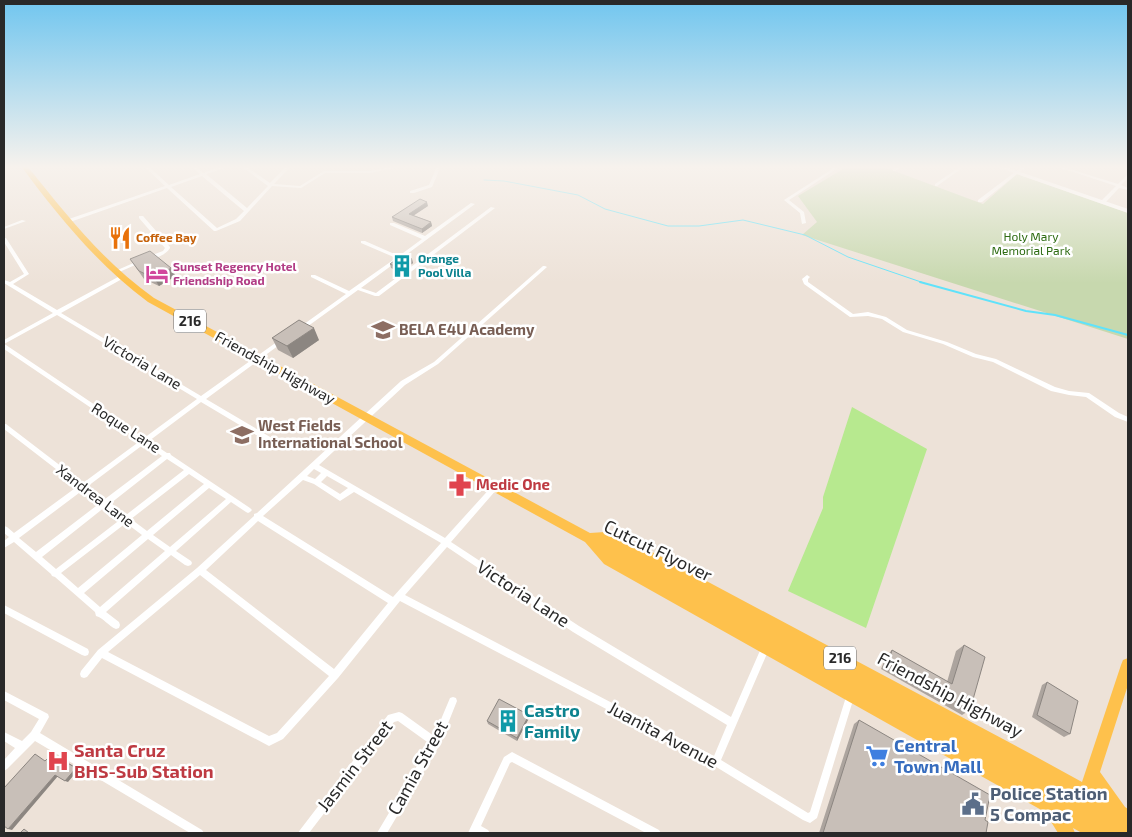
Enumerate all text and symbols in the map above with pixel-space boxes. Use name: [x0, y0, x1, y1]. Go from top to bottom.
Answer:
restaurant icon: Coffee Bay: [107, 225, 133, 251]
park label: Holy Mary Memorial Park: [991, 229, 1071, 257]
place label: Coffee Bay: [136, 230, 197, 245]
place label: Orange Pool Villa: [418, 251, 471, 279]
building icon: Orange Pool Villa: [389, 253, 415, 279]
place label: Sunset Regency Hotel Friendship Road: [173, 259, 297, 287]
hotel icon: Sunset Regency Hotel Friendship Road: [144, 261, 170, 287]
road number: 216: [174, 310, 206, 332]
school or university icon: BELA E4U Academy: [370, 317, 396, 343]
place label: BELA E4U Academy: [399, 320, 535, 339]
street label: Friendship Highway: [212, 327, 339, 408]
street label: Victoria Lane: [100, 332, 185, 393]
street label: Roque Lane: [89, 398, 165, 456]
place label: West Fields International School: [258, 416, 403, 451]
school or university icon: West Fields International School: [229, 422, 255, 448]
street label: Xandrea Lane: [53, 460, 138, 530]
pharmacy icon: Medic One: [447, 472, 473, 498]
place label: Medic One: [476, 475, 550, 493]
street label: Cutcut Flyover: [601, 514, 716, 586]
street label: Victoria Lane: [473, 555, 574, 631]
road number: 216: [824, 646, 856, 670]
street label: Friendship Highway: [874, 647, 1027, 742]
street label: Juanita Avenue: [605, 696, 722, 772]
place label: Castro Family: [524, 699, 581, 742]
building icon: Castro Family: [495, 708, 521, 734]
street label: Jasmin Street: [312, 715, 397, 815]
street label: Camia Street: [382, 716, 452, 818]
place label: Central Town Mall: [894, 734, 982, 777]
place label: Santa Cruz BHS-Sub Station: [74, 739, 214, 782]
supermarket icon: Central Town Mall: [864, 743, 890, 769]
hospital icon: Santa Cruz BHS-Sub Station: [45, 748, 71, 774]
place label: Police Station 5 Compac: [990, 782, 1108, 825]
public building icon: Police Station 5 Compac: [960, 791, 986, 817]

